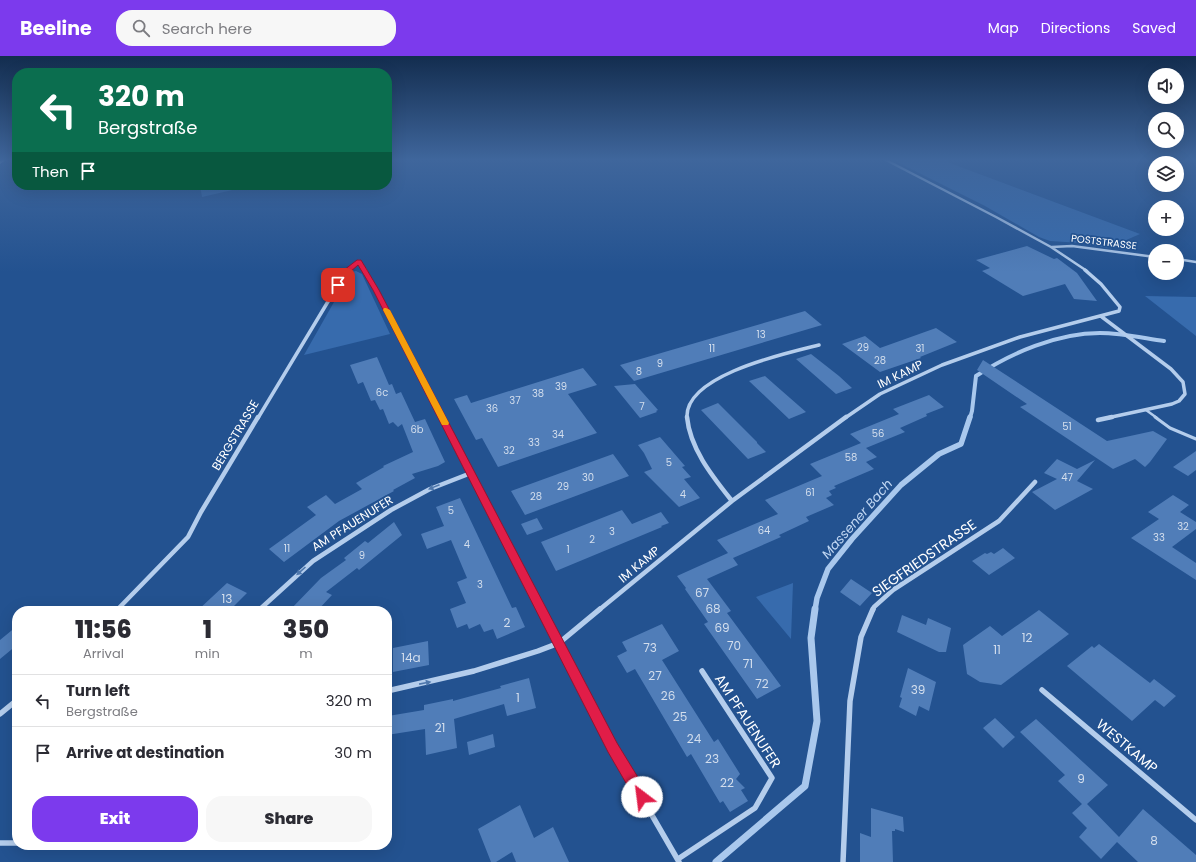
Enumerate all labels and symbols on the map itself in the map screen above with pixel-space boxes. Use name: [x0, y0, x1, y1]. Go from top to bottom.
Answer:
street label: POSTSTRASSE: [1070, 231, 1138, 253]
pin: [321, 268, 355, 302]
house number: 13: [756, 327, 766, 342]
house number: 29: [857, 340, 869, 355]
house number: 11: [709, 341, 715, 356]
house number: 31: [915, 341, 925, 356]
house number: 28: [874, 353, 886, 368]
house number: 9: [657, 356, 663, 371]
street label: IM KAMP: [874, 356, 926, 392]
house number: 8: [636, 364, 642, 379]
house number: 39: [555, 379, 567, 394]
house number: 6c: [376, 385, 388, 400]
house number: 38: [532, 386, 544, 401]
house number: 37: [509, 393, 521, 408]
street label: BERGSTRASSE: [207, 397, 263, 473]
house number: 7: [639, 399, 645, 414]
house number: 36: [486, 401, 498, 416]
house number: 51: [1062, 419, 1072, 434]
house number: 6b: [410, 422, 424, 437]
house number: 56: [872, 426, 884, 441]
house number: 34: [552, 427, 564, 442]
house number: 33: [528, 435, 540, 450]
house number: 32: [503, 443, 515, 458]
house number: 58: [845, 450, 857, 465]
house number: 5: [666, 455, 672, 470]
house number: 30: [582, 470, 594, 485]
house number: 47: [1061, 470, 1073, 485]
water label: Massener Bach: [817, 475, 897, 563]
house number: 29: [557, 479, 569, 494]
one-way arrow: [428, 485, 440, 491]
house number: 61: [805, 485, 815, 500]
house number: 4: [680, 487, 686, 502]
house number: 28: [530, 489, 542, 504]
street label: AM PFAUENUFER: [308, 491, 396, 555]
house number: 5: [448, 503, 454, 518]
street label: SIEGFRIEDSTRASSE: [868, 514, 980, 602]
house number: 32: [1177, 519, 1189, 534]
house number: 64: [758, 523, 770, 538]
house number: 3: [609, 524, 615, 539]
house number: 33: [1153, 530, 1165, 545]
house number: 2: [589, 532, 595, 547]
house number: 4: [464, 537, 470, 552]
house number: 11: [284, 541, 290, 556]
house number: 1: [566, 542, 570, 557]
street label: IM KAMP: [615, 542, 663, 586]
house number: 9: [359, 548, 365, 563]
one-way arrow: [296, 567, 306, 576]
house number: 3: [477, 577, 483, 592]
house number: 67: [695, 584, 710, 601]
house number: 13: [222, 590, 232, 607]
house number: 68: [705, 600, 721, 617]
house number: 2: [504, 614, 511, 631]
house number: 69: [714, 619, 730, 636]
house number: 12: [1022, 629, 1032, 646]
house number: 70: [727, 637, 741, 654]
house number: 73: [643, 639, 657, 656]
house number: 11: [993, 641, 1001, 658]
house number: 14a: [401, 649, 421, 666]
house number: 71: [743, 655, 753, 672]
house number: 27: [648, 667, 662, 684]
street label: AM PFAUENUFER: [710, 670, 786, 772]
house number: 72: [755, 675, 769, 692]
one-way arrow: [419, 680, 431, 686]
house number: 39: [911, 681, 925, 698]
house number: 26: [661, 687, 675, 704]
house number: 1: [516, 689, 520, 706]
house number: 25: [673, 708, 687, 725]
street label: WESTKAMP: [1092, 714, 1162, 778]
house number: 21: [435, 719, 445, 736]
house number: 24: [687, 730, 702, 747]
house number: 23: [705, 750, 719, 767]
house number: 9: [1077, 770, 1085, 787]
house number: 22: [720, 774, 734, 791]
position arrow: [621, 776, 663, 818]
house number: 8: [1150, 832, 1158, 849]

